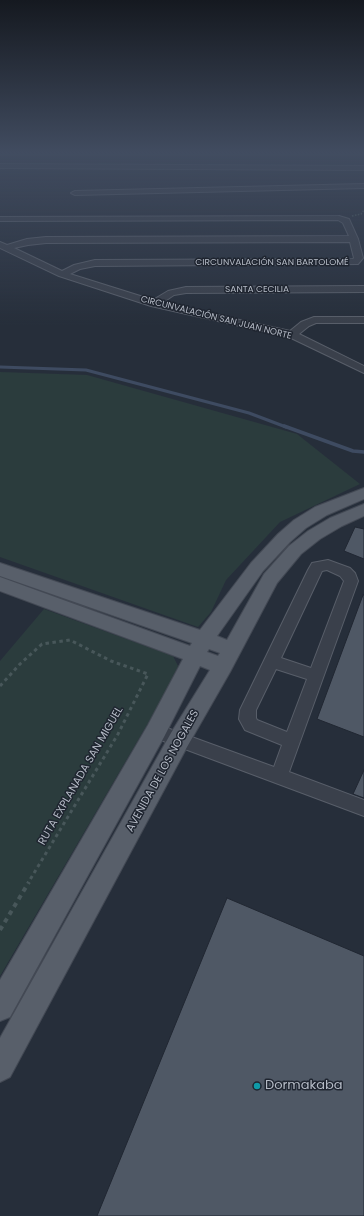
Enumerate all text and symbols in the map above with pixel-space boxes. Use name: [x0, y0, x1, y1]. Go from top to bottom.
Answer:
street label: CIRCUNVALACIÓN SAN BARTOLOMÉ: [195, 258, 349, 268]
street label: SANTA CECILIA: [225, 285, 289, 295]
street label: CIRCUNVALACIÓN SAN JUAN NORTE: [139, 294, 293, 342]
street label: RUTA EXPLANADA SAN MIGUEL: [36, 704, 126, 848]
street label: AVENIDA DE LOS NOGALES: [124, 708, 202, 834]
place label: Dormakaba: [265, 1078, 343, 1094]
marker: Dormakaba: [252, 1081, 262, 1091]

